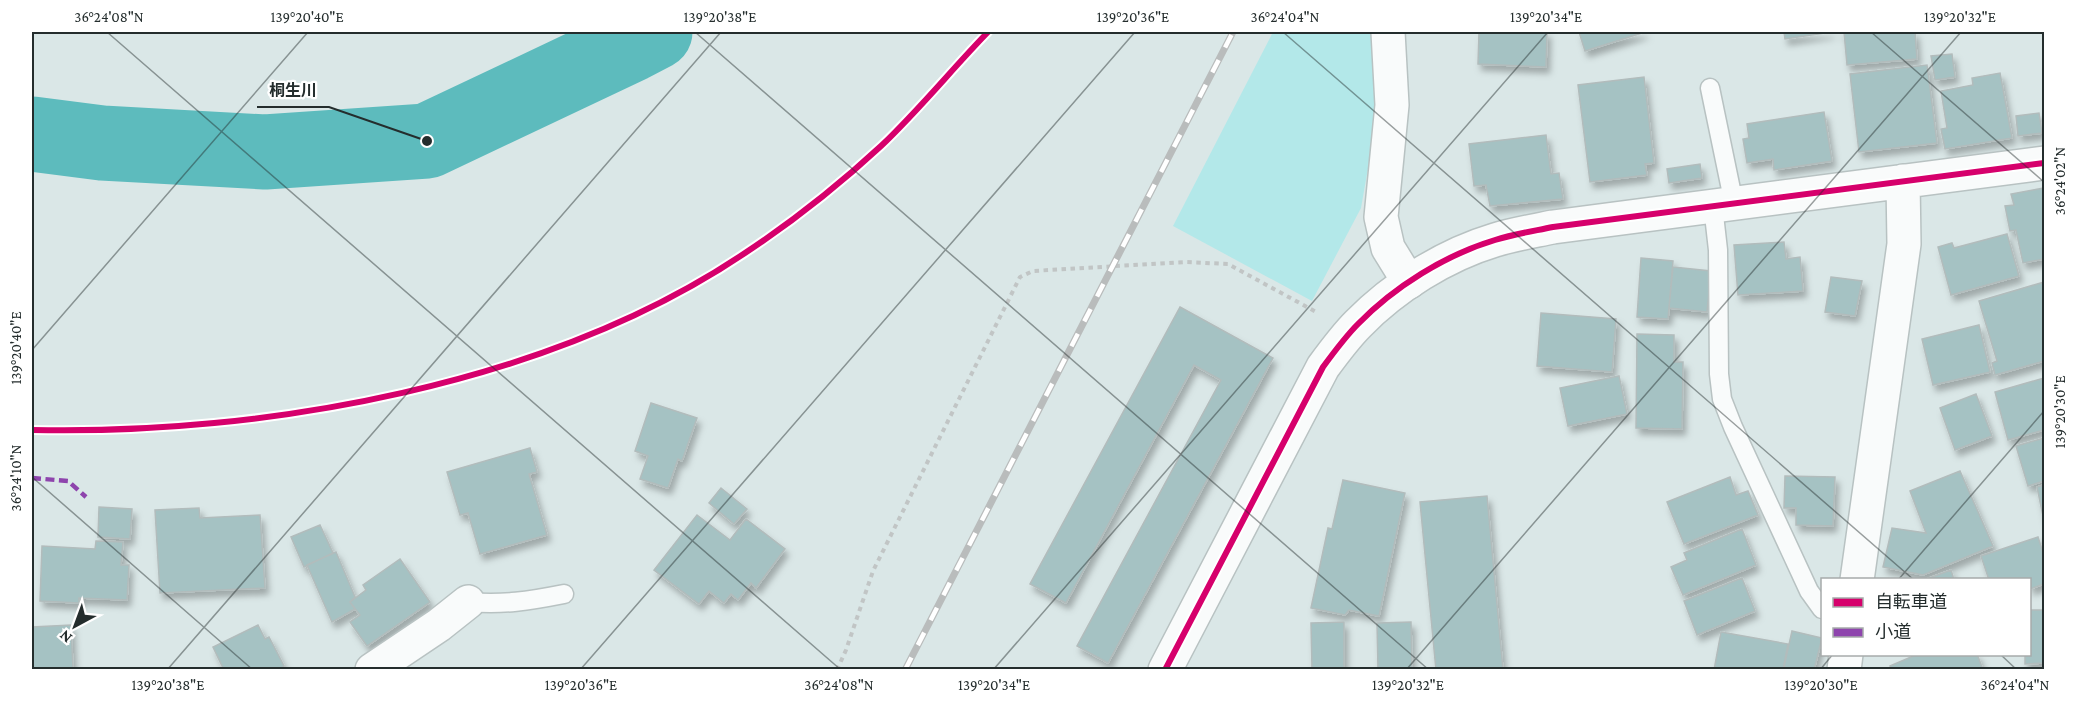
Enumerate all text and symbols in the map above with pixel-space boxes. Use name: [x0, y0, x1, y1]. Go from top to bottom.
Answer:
text: 36°24'08"N: [74, 9, 144, 25]
text: 139°20'40"E: [270, 9, 344, 25]
text: 139°20'38"E: [684, 9, 756, 25]
text: 139°20'36"E: [1097, 9, 1169, 25]
text: 36°24'04"N: [1251, 9, 1320, 25]
text: 139°20'34"E: [1510, 9, 1582, 25]
text: 139°20'32"E: [1924, 9, 1996, 25]
callout: 桐生川: [257, 73, 329, 107]
text: 桐生川: [269, 82, 317, 99]
text: 36°24'02"N: [2052, 147, 2068, 215]
text: 139°20'40"E: [8, 311, 24, 385]
text: 139°20'30"E: [2052, 375, 2068, 449]
text: 36°24'10"N: [8, 444, 24, 511]
legend: [1821, 578, 2031, 656]
text: 自転車道: [1875, 592, 1947, 612]
north arrow: [45, 596, 105, 656]
text: 小道: [1875, 622, 1911, 642]
text: N: [56, 627, 75, 647]
text: 139°20'38"E: [132, 677, 204, 693]
text: 139°20'36"E: [545, 677, 617, 693]
text: 36°24'08"N: [804, 677, 874, 693]
text: 139°20'34"E: [958, 677, 1030, 693]
text: 139°20'32"E: [1372, 677, 1444, 693]
text: 139°20'30"E: [1784, 677, 1858, 693]
text: 36°24'04"N: [1981, 677, 2050, 693]

